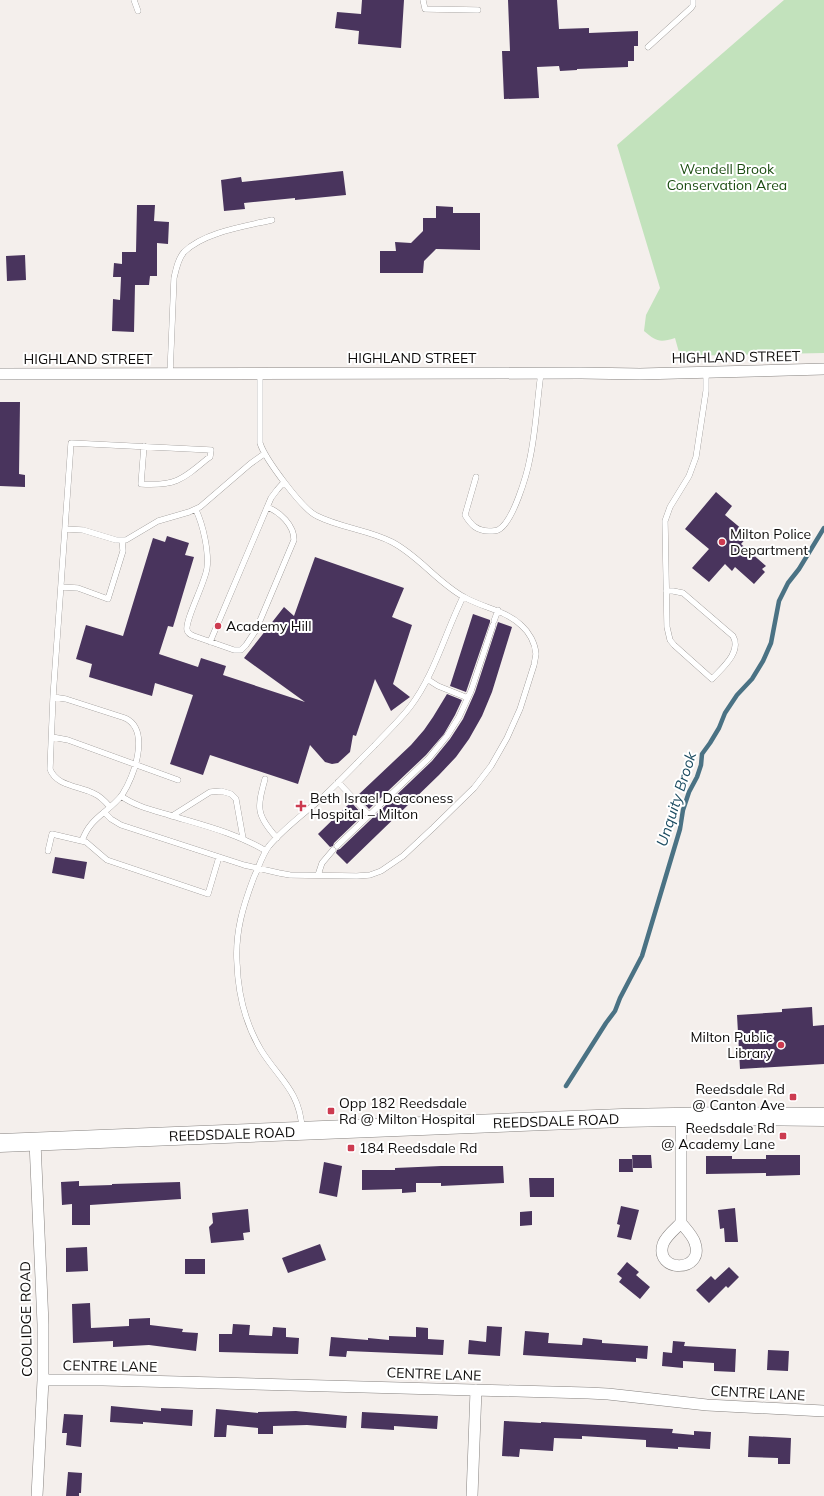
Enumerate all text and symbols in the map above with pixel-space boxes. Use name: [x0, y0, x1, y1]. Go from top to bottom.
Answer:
park label: Wendell Brook Conservation Area: [667, 160, 787, 194]
street label: HIGHLAND STREET: [671, 347, 801, 367]
street label: HIGHLAND STREET: [348, 349, 477, 367]
street label: HIGHLAND STREET: [24, 350, 153, 368]
place label: Milton Police Department: [730, 525, 811, 559]
marker: Milton Police Department: [717, 537, 727, 547]
place label: Academy Hill: [226, 617, 312, 635]
marker: Academy Hill: [213, 621, 223, 631]
water label: Unquity Brook: [652, 748, 701, 849]
place label: Beth Israel Deaconess Hospital – Milton: [310, 789, 453, 823]
marker: Beth Israel Deaconess Hospital – Milton: [295, 800, 307, 812]
place label: Milton Public Library: [691, 1028, 774, 1062]
marker: Milton Public Library: [776, 1040, 786, 1050]
place label: Reedsdale Rd @ Canton Ave: [692, 1080, 785, 1114]
marker: Reedsdale Rd @ Canton Ave: [788, 1092, 798, 1102]
place label: Opp 182 Reedsdale Rd @ Milton Hospital: [339, 1094, 475, 1128]
marker: Opp 182 Reedsdale Rd @ Milton Hospital: [326, 1106, 336, 1116]
street label: REEDSDALE ROAD: [493, 1110, 619, 1132]
place label: Reedsdale Rd @ Academy Lane: [661, 1119, 775, 1153]
street label: REEDSDALE ROAD: [169, 1123, 295, 1145]
marker: Reedsdale Rd @ Academy Lane: [778, 1131, 788, 1141]
place label: 184 Reedsdale Rd: [359, 1139, 477, 1157]
marker: 184 Reedsdale Rd: [346, 1143, 356, 1153]
street label: COOLIDGE ROAD: [16, 1261, 36, 1377]
street label: CENTRE LANE: [63, 1356, 157, 1376]
street label: CENTRE LANE: [386, 1363, 482, 1385]
street label: CENTRE LANE: [710, 1382, 806, 1404]

